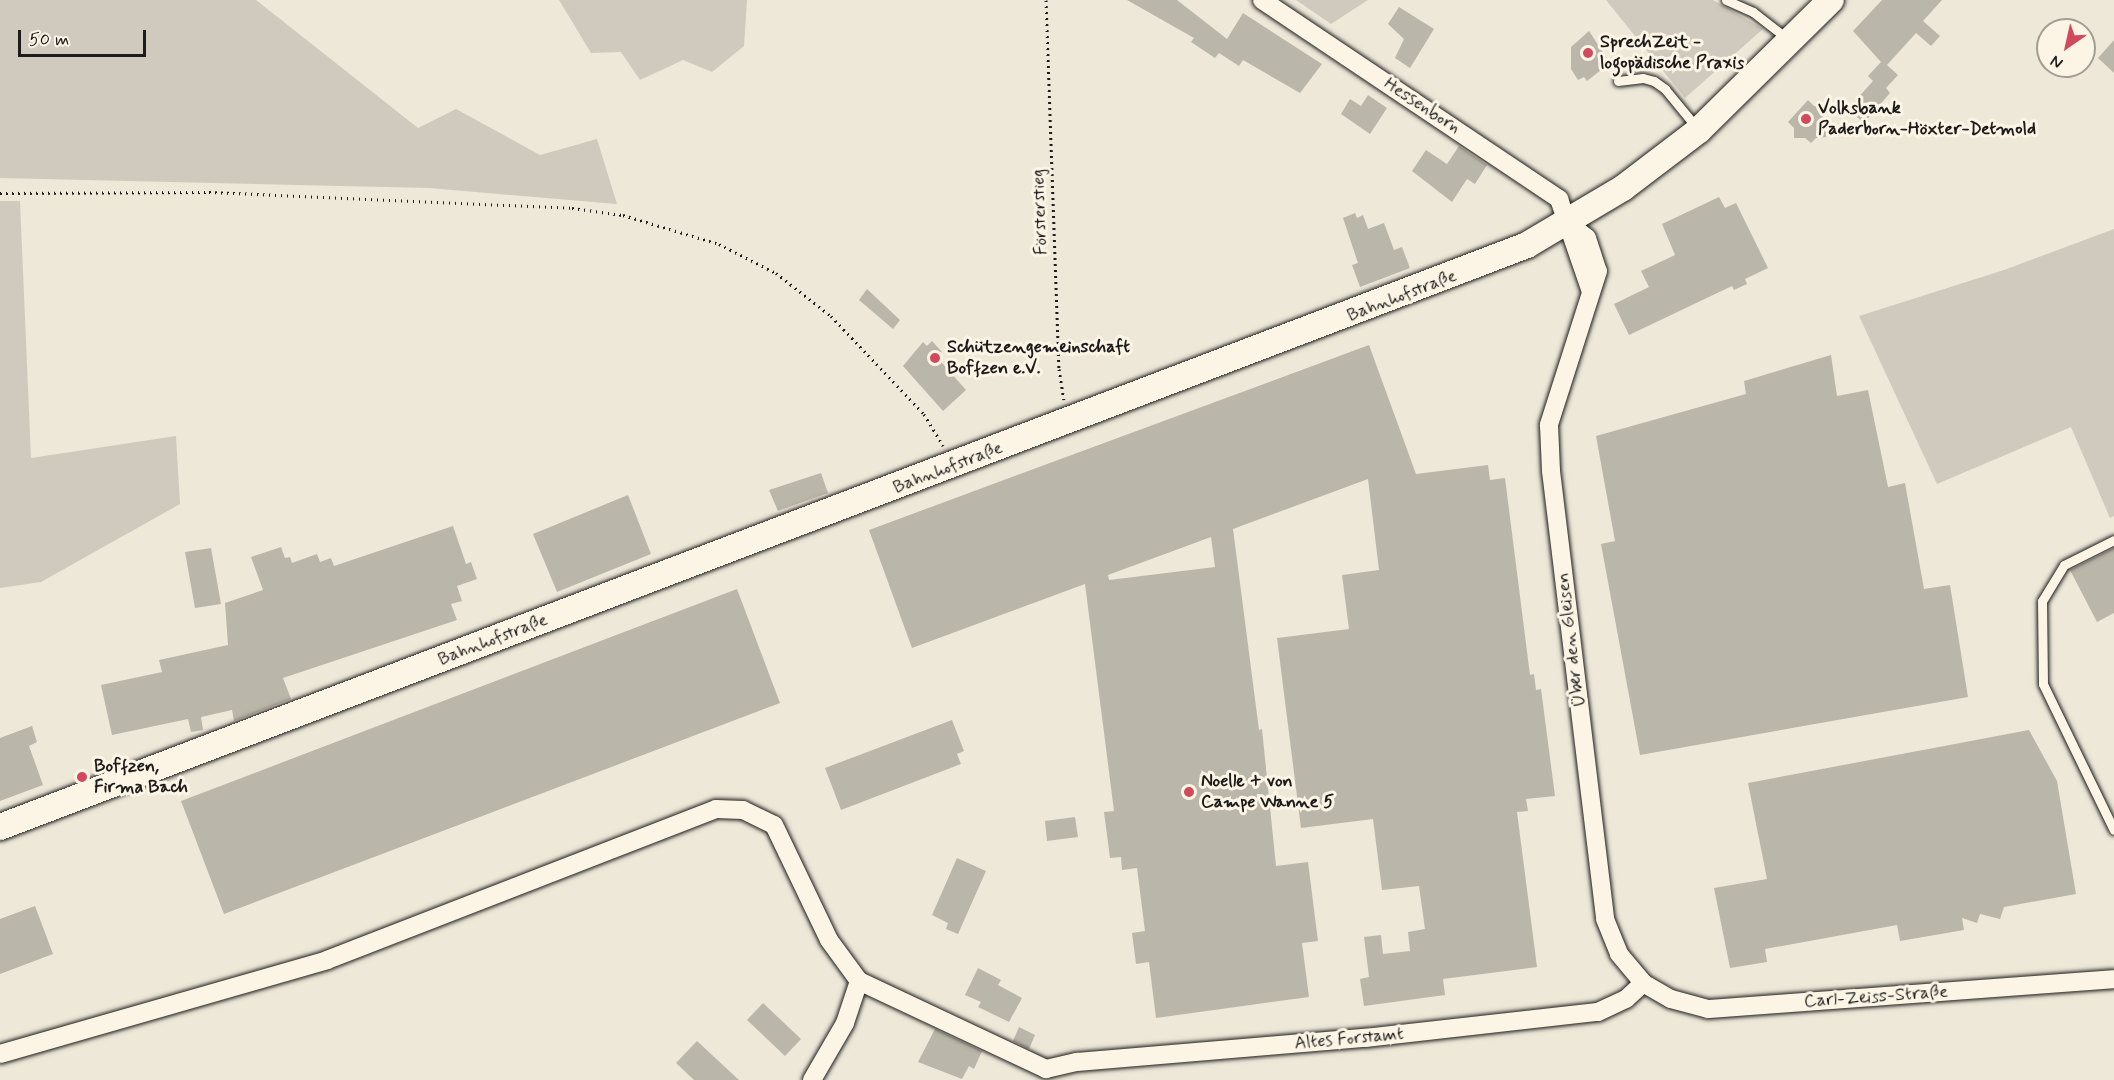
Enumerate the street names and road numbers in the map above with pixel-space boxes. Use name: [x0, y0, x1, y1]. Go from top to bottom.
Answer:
street label: Hessenborn: [1380, 73, 1464, 139]
street label: Försterstieg: [1028, 169, 1052, 255]
street label: Bahnhofstraße: [1344, 265, 1460, 327]
street label: Bahnhofstraße: [890, 437, 1006, 499]
street label: Über den Gleisen: [1552, 574, 1590, 706]
street label: Bahnhofstraße: [435, 609, 551, 671]
street label: Carl-Zeiss-Straße: [1803, 981, 1949, 1013]
street label: Altes Forstamt: [1293, 1023, 1405, 1055]

